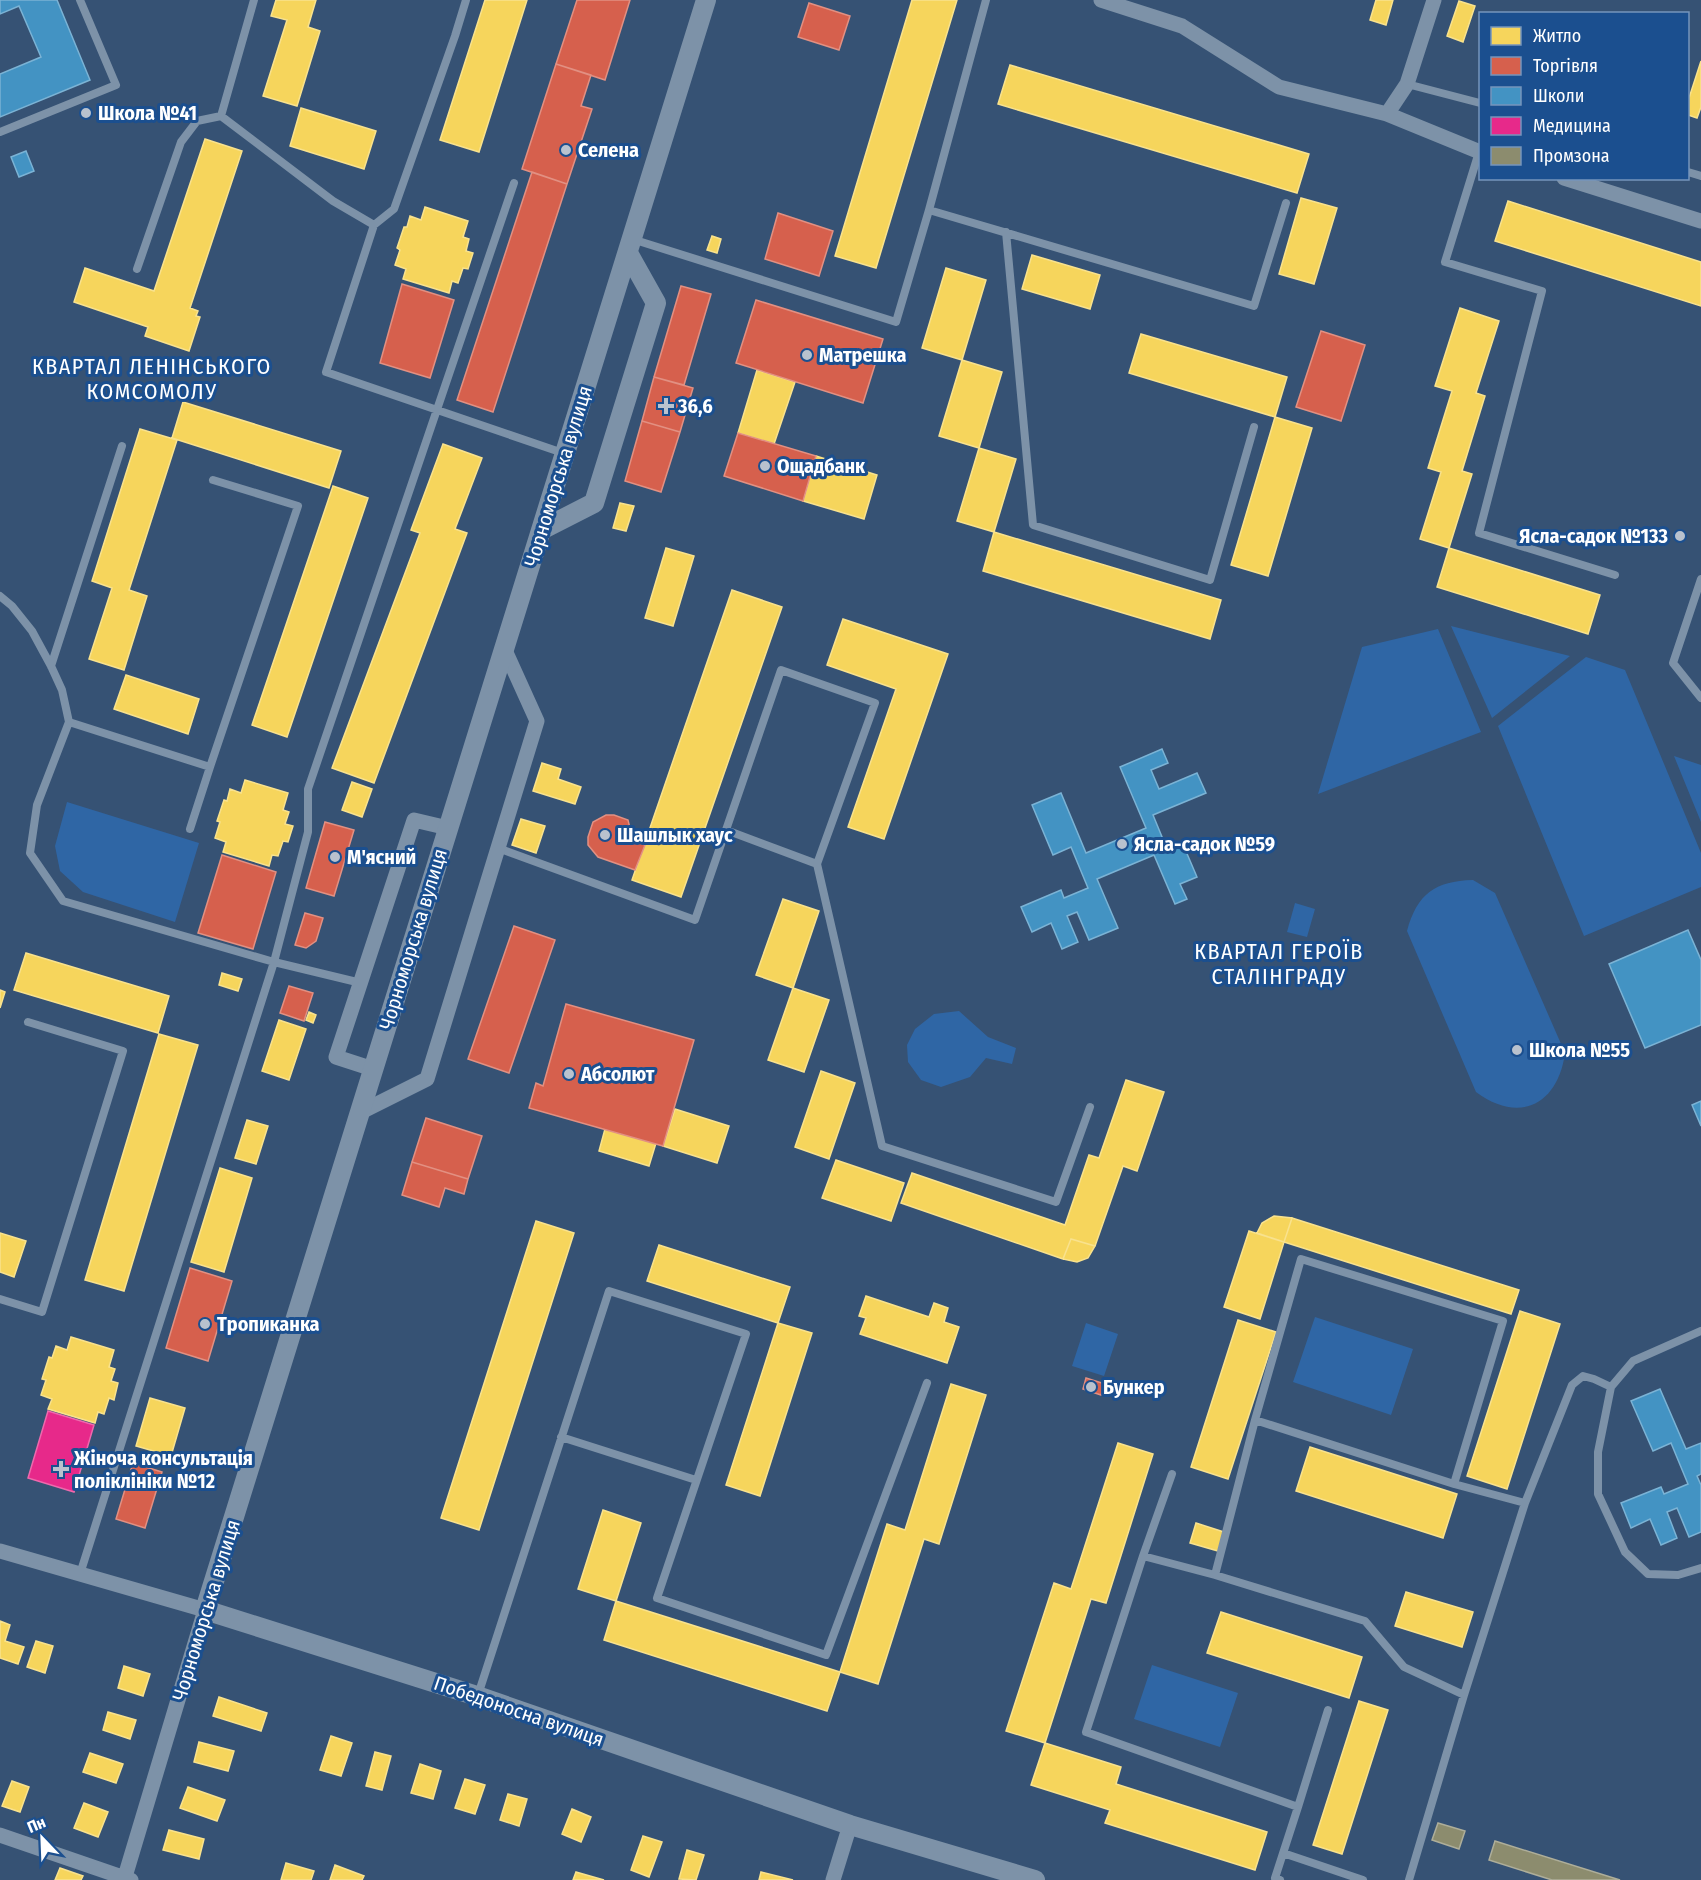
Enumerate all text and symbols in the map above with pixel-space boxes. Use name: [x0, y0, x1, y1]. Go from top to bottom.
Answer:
legend: [1479, 12, 1689, 180]
text: Житло: [1533, 25, 1581, 47]
text: Торгівля: [1533, 55, 1598, 77]
text: Школи: [1533, 85, 1584, 107]
place label: Школа №41: [98, 101, 197, 125]
marker: Школа №41: [79, 106, 93, 120]
text: Медицина: [1533, 115, 1611, 137]
place label: Селена: [578, 138, 639, 162]
marker: Селена: [559, 143, 573, 157]
text: Промзона: [1533, 145, 1610, 167]
place label: Матрешка: [819, 343, 906, 367]
marker: Матрешка: [800, 348, 814, 362]
district label: КВАРТАЛ ЛЕНІНСЬКОГО КОМСОМОЛУ: [32, 353, 272, 405]
street label: Чорноморська вулиця: [519, 383, 597, 569]
place label: 36,6: [677, 394, 713, 418]
marker: 36,6: [659, 399, 673, 413]
place label: Ощадбанк: [777, 454, 866, 478]
marker: Ощадбанк: [758, 459, 772, 473]
place label: Ясла-садок №133: [1519, 524, 1668, 548]
marker: Ясла-садок №133: [1673, 529, 1687, 543]
place label: Шашлык хаус: [617, 823, 733, 847]
marker: Шашлык хаус: [598, 828, 612, 842]
place label: Ясла-садок №59: [1134, 832, 1275, 856]
marker: Ясла-садок №59: [1115, 837, 1129, 851]
place label: М'ясний: [347, 845, 416, 869]
street label: Чорноморська вулиця: [374, 846, 452, 1032]
marker: М'ясний: [328, 850, 342, 864]
district label: КВАРТАЛ ГЕРОЇВ СТАЛІНГРАДУ: [1194, 938, 1364, 990]
place label: Школа №55: [1529, 1038, 1630, 1062]
marker: Школа №55: [1510, 1043, 1524, 1057]
place label: Абсолют: [580, 1062, 655, 1086]
marker: Абсолют: [562, 1067, 576, 1081]
place label: Тропиканка: [217, 1312, 320, 1336]
marker: Тропиканка: [198, 1317, 212, 1331]
place label: Бункер: [1103, 1375, 1165, 1399]
marker: Бункер: [1084, 1380, 1098, 1394]
place label: Жіноча консультація поліклініки №12: [73, 1446, 253, 1493]
marker: Жіноча консультація поліклініки №12: [52, 1460, 70, 1478]
street label: Чорноморська вулиця: [167, 1517, 245, 1703]
street label: Победоносна вулиця: [431, 1671, 607, 1751]
north arrow: [12, 1808, 72, 1868]
text: Пн: [24, 1812, 48, 1837]

